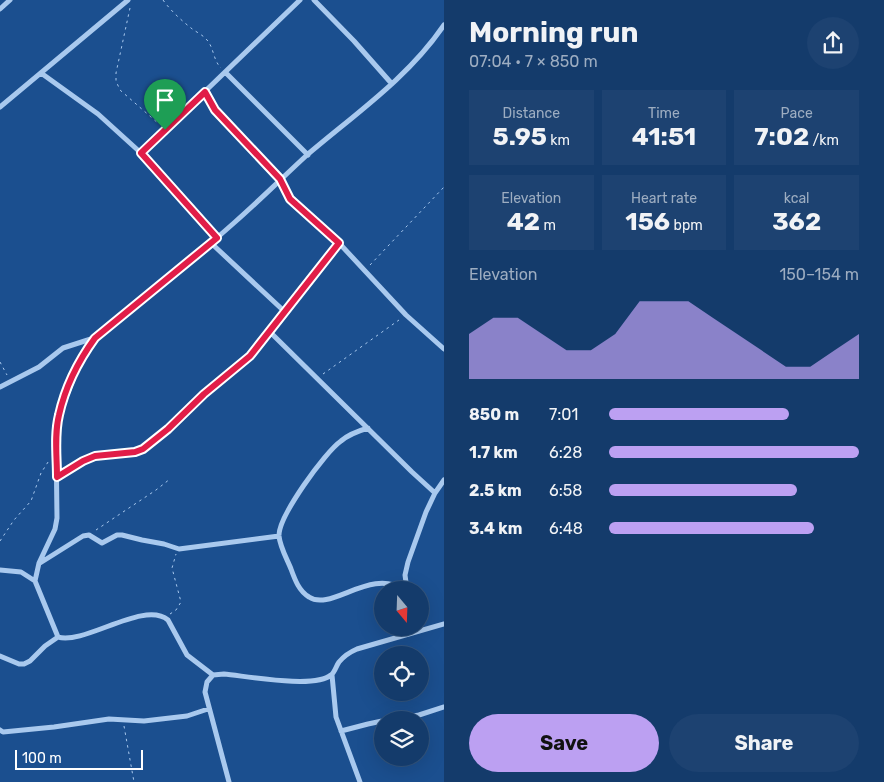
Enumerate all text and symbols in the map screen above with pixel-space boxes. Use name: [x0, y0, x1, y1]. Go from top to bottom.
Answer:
text: Morning run: [469, 16, 638, 49]
button: share: [807, 17, 859, 69]
text: 07:04 · 7 × 850 m: [469, 52, 598, 71]
pin: [144, 79, 186, 130]
icon: arrive: [151, 86, 179, 114]
text: Distance: [503, 105, 560, 122]
text: Time: [648, 105, 680, 122]
text: Pace: [781, 105, 813, 122]
text: 5.95: [493, 122, 547, 151]
text: 41:51: [632, 122, 696, 151]
text: 7:02: [754, 122, 809, 151]
text: km: [547, 132, 570, 149]
text: /km: [809, 132, 839, 149]
text: Elevation: [501, 190, 561, 207]
text: Heart rate: [631, 190, 697, 207]
text: kcal: [784, 190, 810, 207]
text: 42: [507, 207, 540, 236]
text: 156: [625, 207, 670, 236]
text: 362: [772, 207, 821, 236]
text: m: [540, 217, 556, 234]
text: bpm: [670, 217, 703, 234]
text: Elevation: [469, 265, 538, 284]
text: 150–154 m: [779, 265, 859, 284]
text: 850 m: [469, 405, 519, 424]
text: 7:01: [549, 405, 578, 424]
text: 1.7 km: [469, 443, 518, 462]
text: 6:28: [549, 443, 582, 462]
text: 2.5 km: [469, 481, 522, 500]
text: 6:58: [549, 481, 582, 500]
text: 3.4 km: [469, 519, 522, 538]
text: 6:48: [549, 519, 583, 538]
north arrow: [374, 581, 429, 636]
map controls: [374, 581, 429, 766]
button: locate: [374, 646, 429, 701]
button: layers: [374, 711, 429, 766]
button: Save: [469, 714, 659, 772]
button: Share: [669, 714, 859, 772]
scale bar: [15, 747, 142, 770]
text: 100 m: [22, 750, 62, 767]

